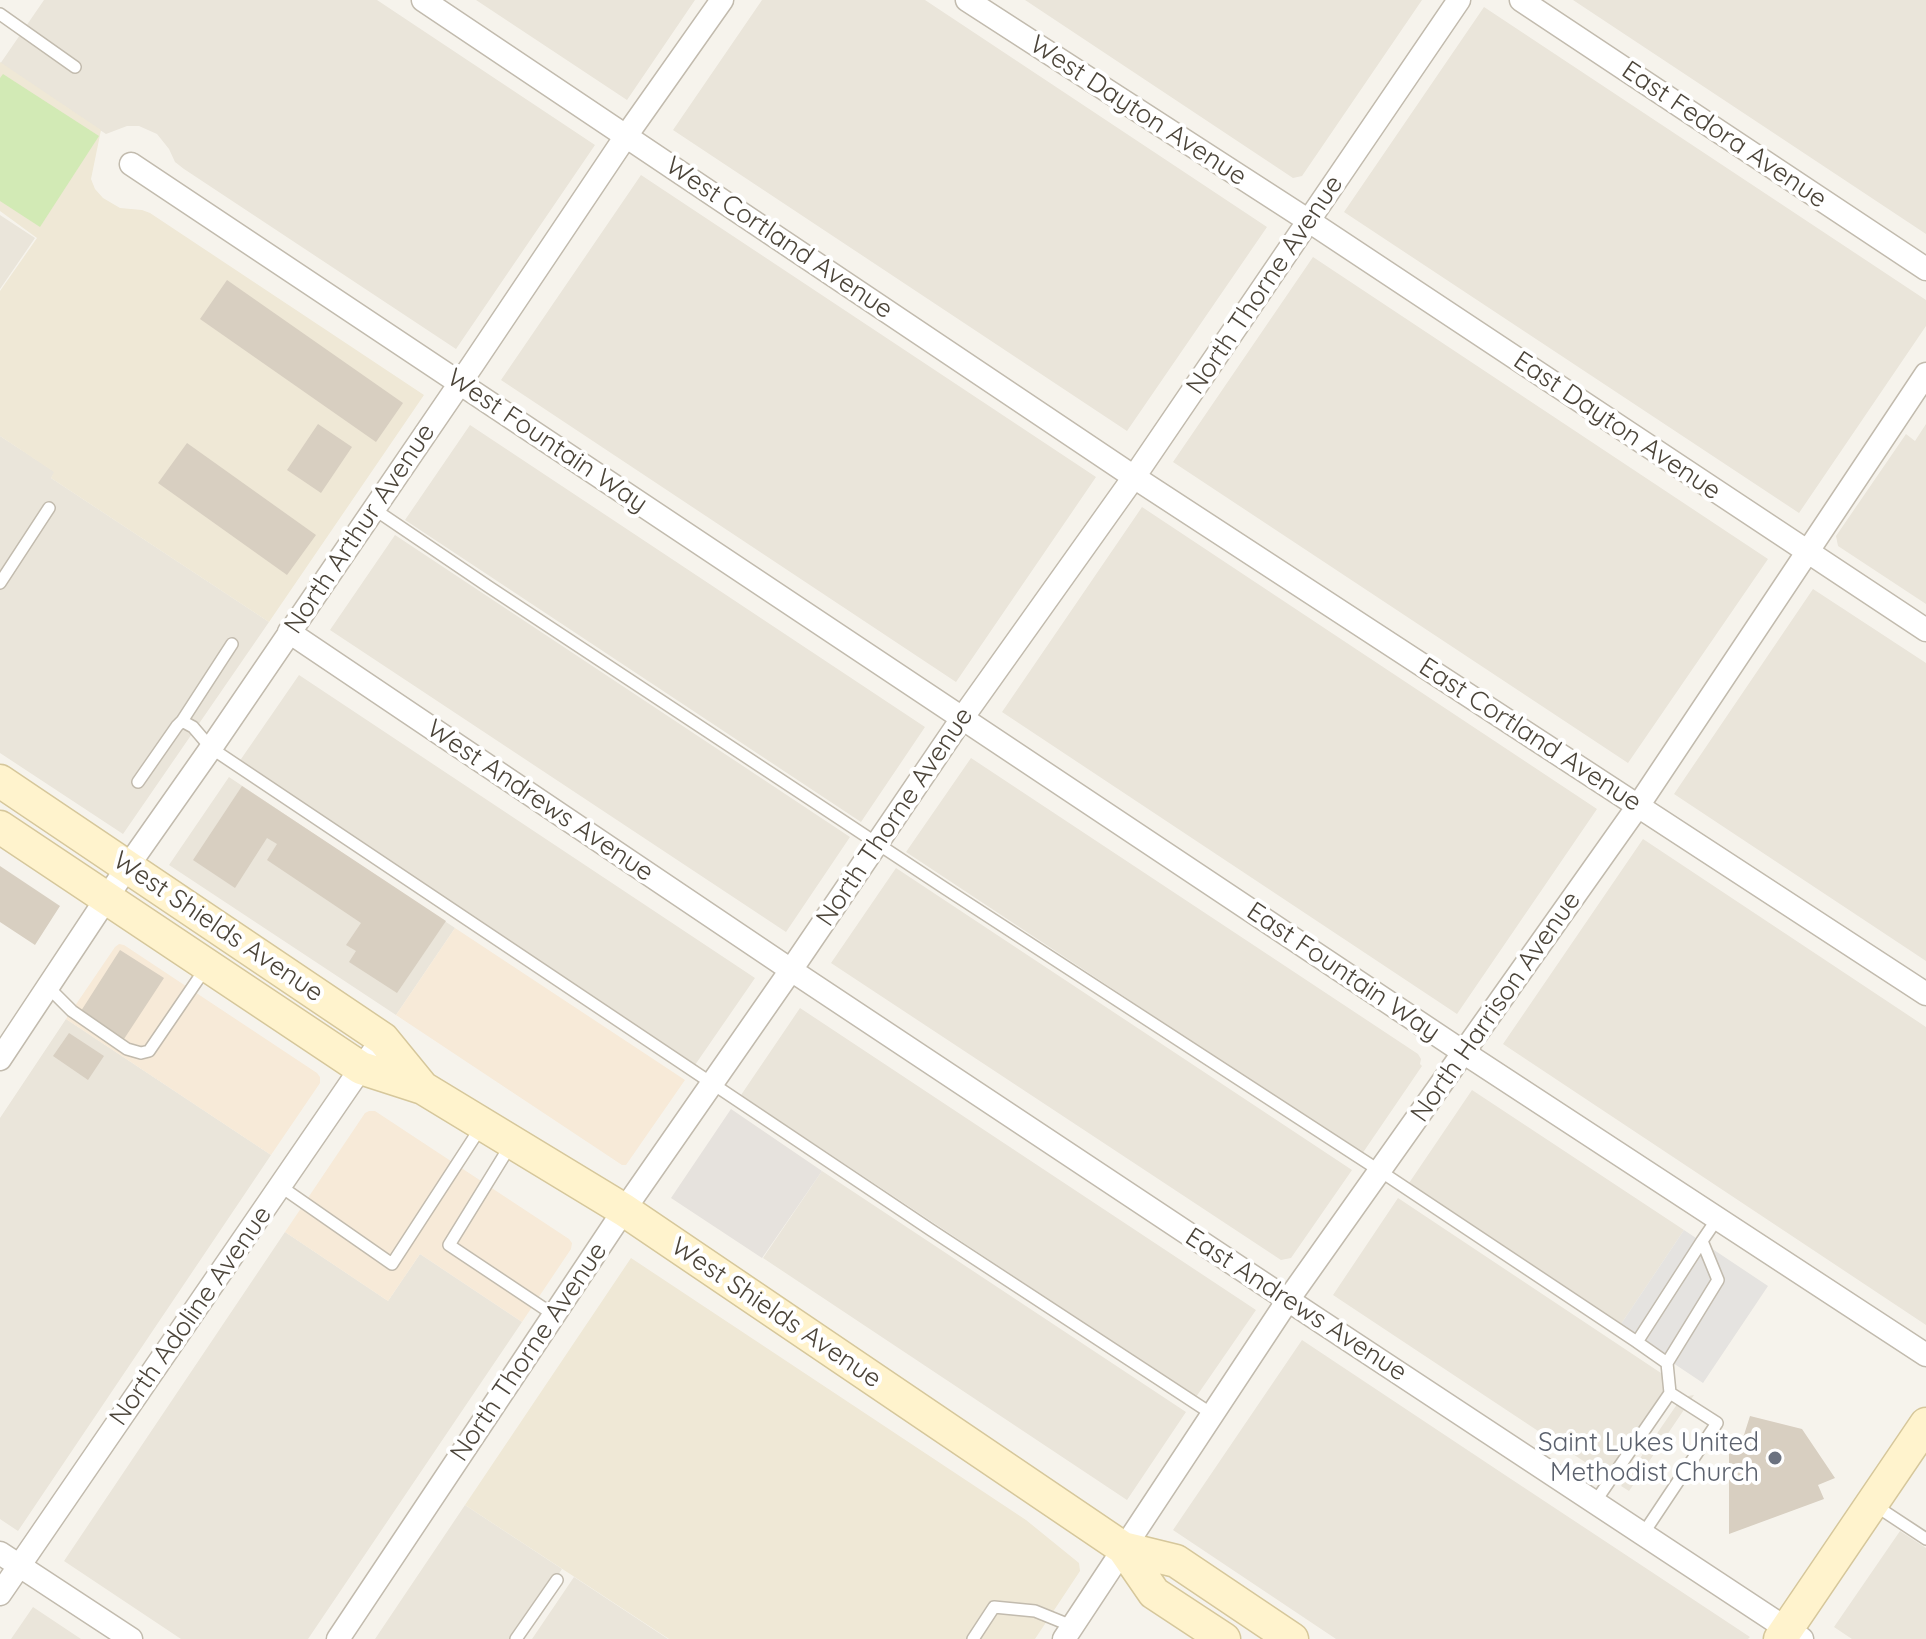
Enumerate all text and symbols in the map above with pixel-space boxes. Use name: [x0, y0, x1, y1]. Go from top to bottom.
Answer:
street label: West Dayton Avenue: [1024, 29, 1252, 193]
street label: East Fedora Avenue: [1616, 55, 1832, 215]
street label: West Cortland Avenue: [659, 150, 899, 326]
street label: North Thorne Avenue: [1180, 170, 1350, 400]
street label: East Dayton Avenue: [1507, 345, 1727, 507]
street label: West Fountain Way: [441, 362, 653, 520]
street label: North Arthur Avenue: [278, 418, 442, 640]
street label: East Cortland Avenue: [1413, 651, 1647, 819]
street label: North Thorne Avenue: [810, 702, 980, 932]
street label: West Andrews Avenue: [421, 713, 659, 889]
street label: West Shields Avenue: [107, 845, 329, 1009]
street label: North Harrison Avenue: [1405, 886, 1587, 1128]
street label: East Fountain Way: [1241, 896, 1445, 1048]
street label: North Adoline Avenue: [103, 1200, 279, 1432]
street label: East Andrews Avenue: [1179, 1222, 1413, 1388]
street label: West Shields Avenue: [665, 1231, 887, 1395]
street label: North Thorne Avenue: [444, 1237, 614, 1467]
place label: Saint Lukes United Methodist Church: [1538, 1427, 1759, 1488]
marker: Saint Lukes United Methodist Church: [1766, 1449, 1784, 1467]

